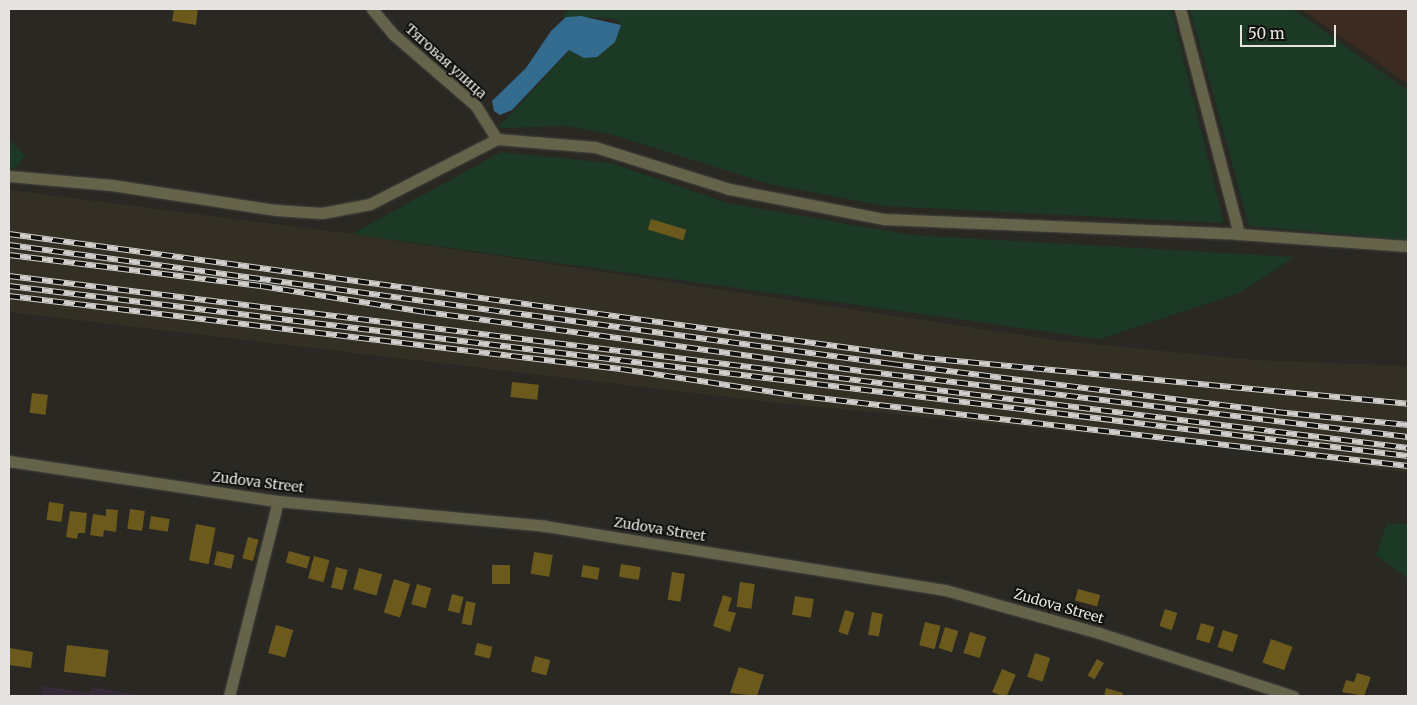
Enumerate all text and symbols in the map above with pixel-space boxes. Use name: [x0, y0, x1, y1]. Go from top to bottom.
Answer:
scale bar: [1242, 15, 1338, 47]
street label: Тяговая улица: [402, 20, 490, 102]
text: 50 m: [1248, 24, 1285, 43]
street label: Zudova Street: [211, 468, 305, 496]
street label: Zudova Street: [613, 513, 707, 545]
street label: Zudova Street: [1012, 585, 1106, 627]

